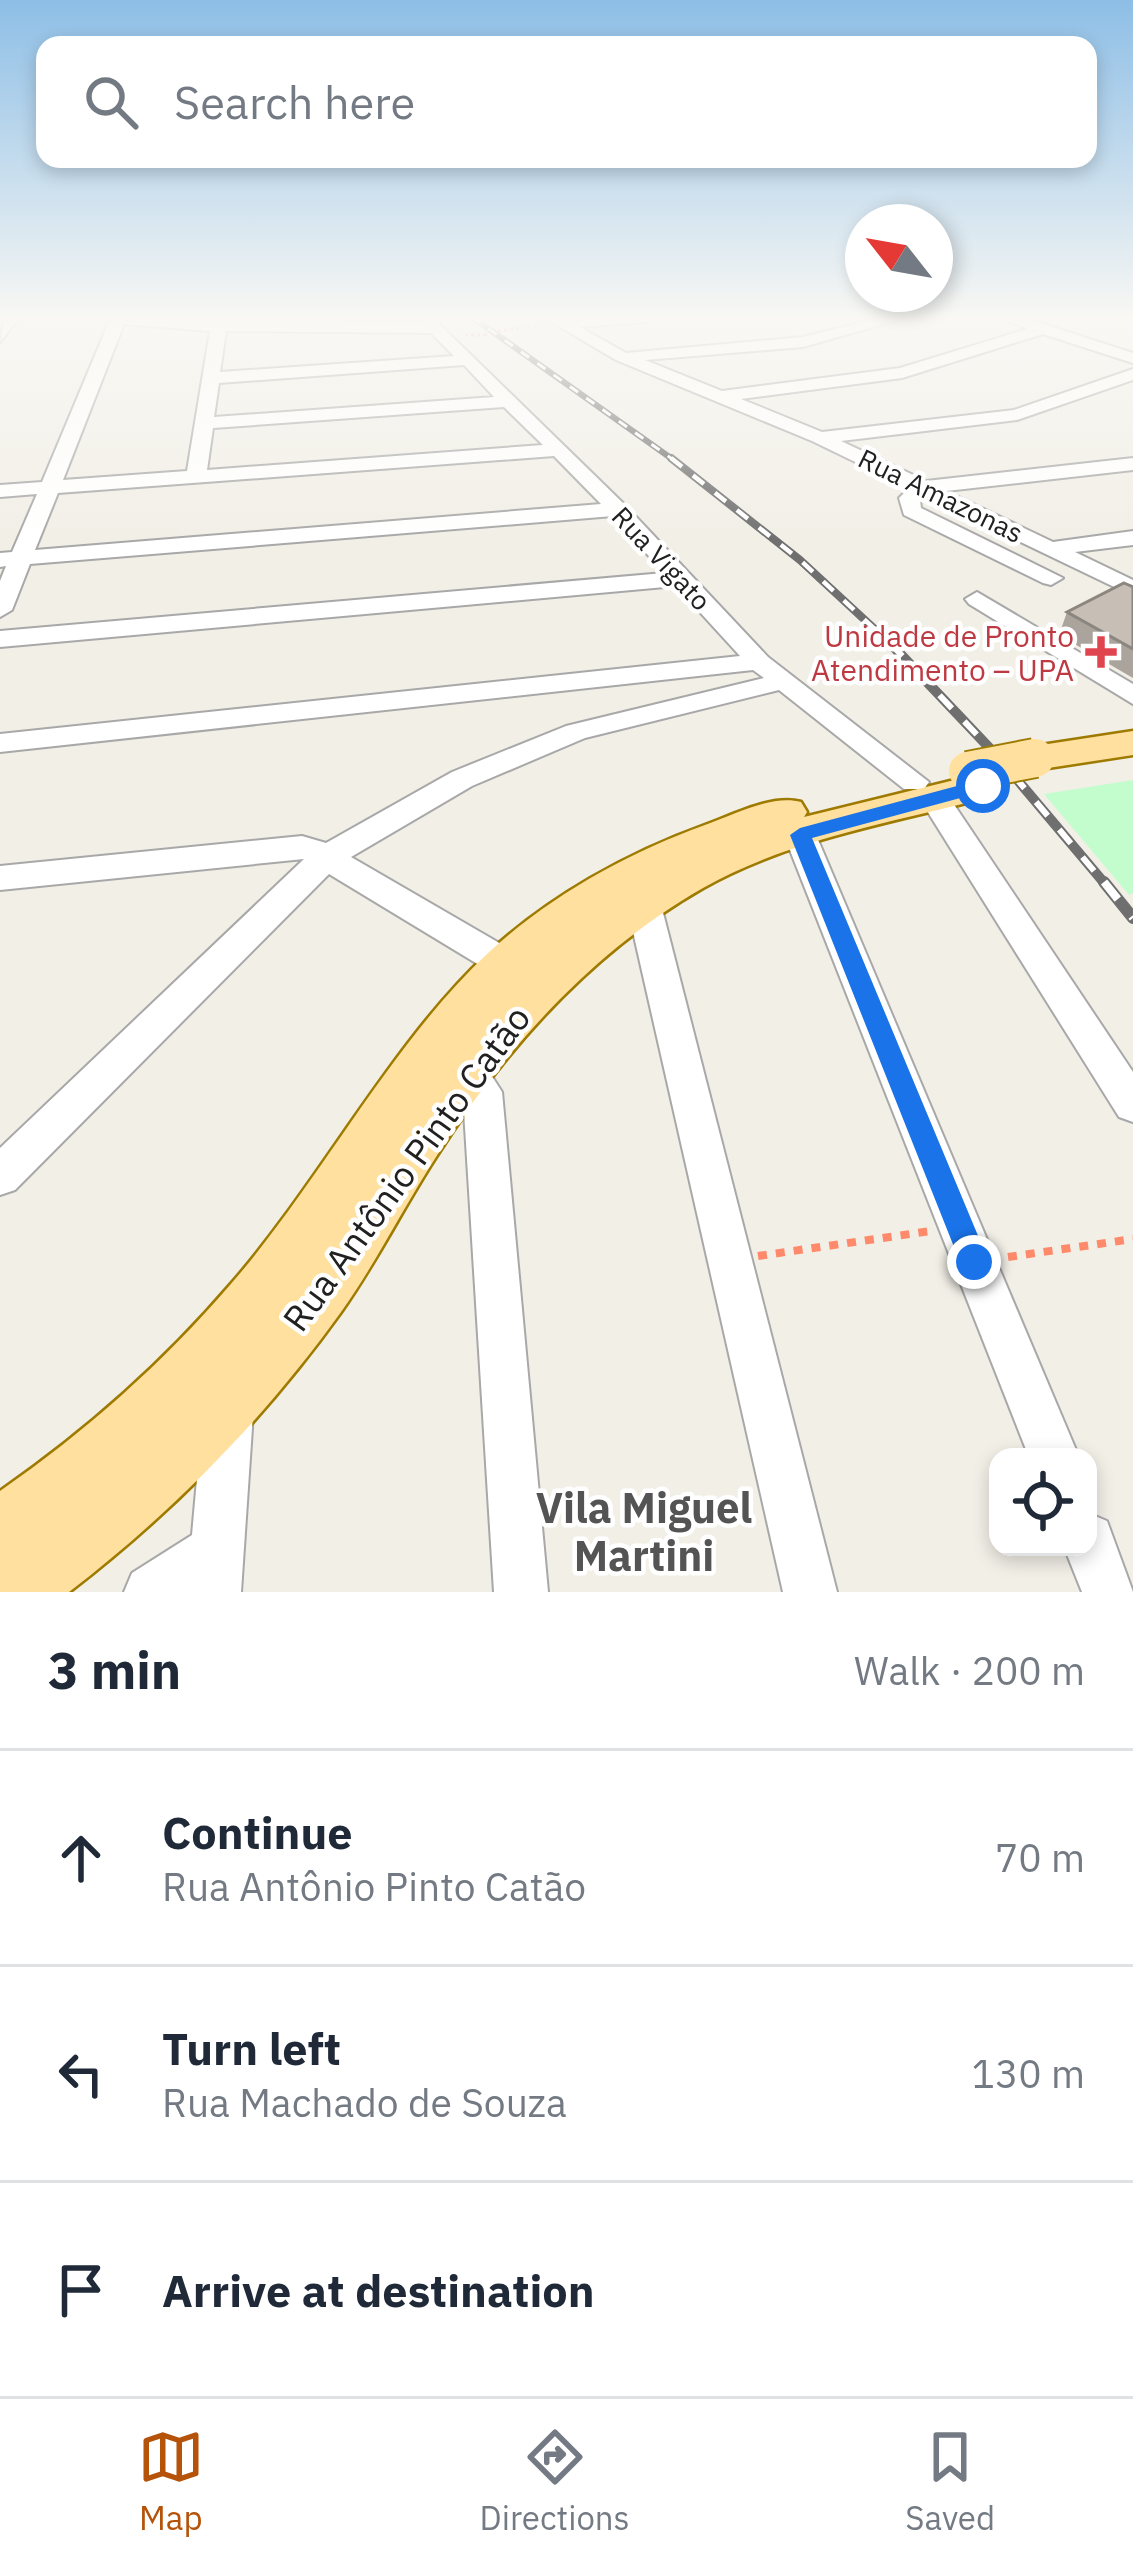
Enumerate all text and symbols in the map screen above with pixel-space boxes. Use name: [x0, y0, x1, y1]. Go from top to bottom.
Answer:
search box: [36, 36, 1097, 168]
icon: search: [78, 69, 144, 135]
text: Search here: [174, 73, 415, 131]
north arrow: [845, 204, 953, 312]
street label: Rua Amazonas: [853, 440, 1029, 550]
street label: Rua Vigato: [605, 499, 719, 617]
place label: Unidade de Pronto Atendimento – UPA: [811, 616, 1074, 689]
marker: Unidade de Pronto Atendimento – UPA: [1085, 636, 1117, 668]
route start: [956, 759, 1010, 813]
street label: Rua Antônio Pinto Catão: [272, 996, 540, 1340]
route end: [947, 1235, 1001, 1289]
map controls: [989, 1448, 1097, 1556]
button: locate: [989, 1448, 1097, 1556]
district label: Vila Miguel Martini: [536, 1480, 752, 1583]
text: 3 min: [48, 1637, 181, 1703]
text: Walk · 200 m: [854, 1645, 1085, 1696]
text: Continue: [162, 1803, 353, 1861]
icon: ahead: [48, 1825, 114, 1891]
text: 70 m: [995, 1832, 1085, 1883]
text: Rua Antônio Pinto Catão: [162, 1861, 586, 1912]
text: Turn left: [162, 2019, 341, 2077]
icon: left: [48, 2041, 114, 2107]
text: 130 m: [972, 2048, 1085, 2099]
text: Rua Machado de Souza: [162, 2077, 567, 2128]
icon: arrive: [48, 2257, 114, 2323]
text: Arrive at destination: [162, 2261, 595, 2319]
tab: Map: [138, 2424, 204, 2539]
tab: Directions: [480, 2424, 630, 2539]
tab: Saved: [905, 2424, 995, 2539]

